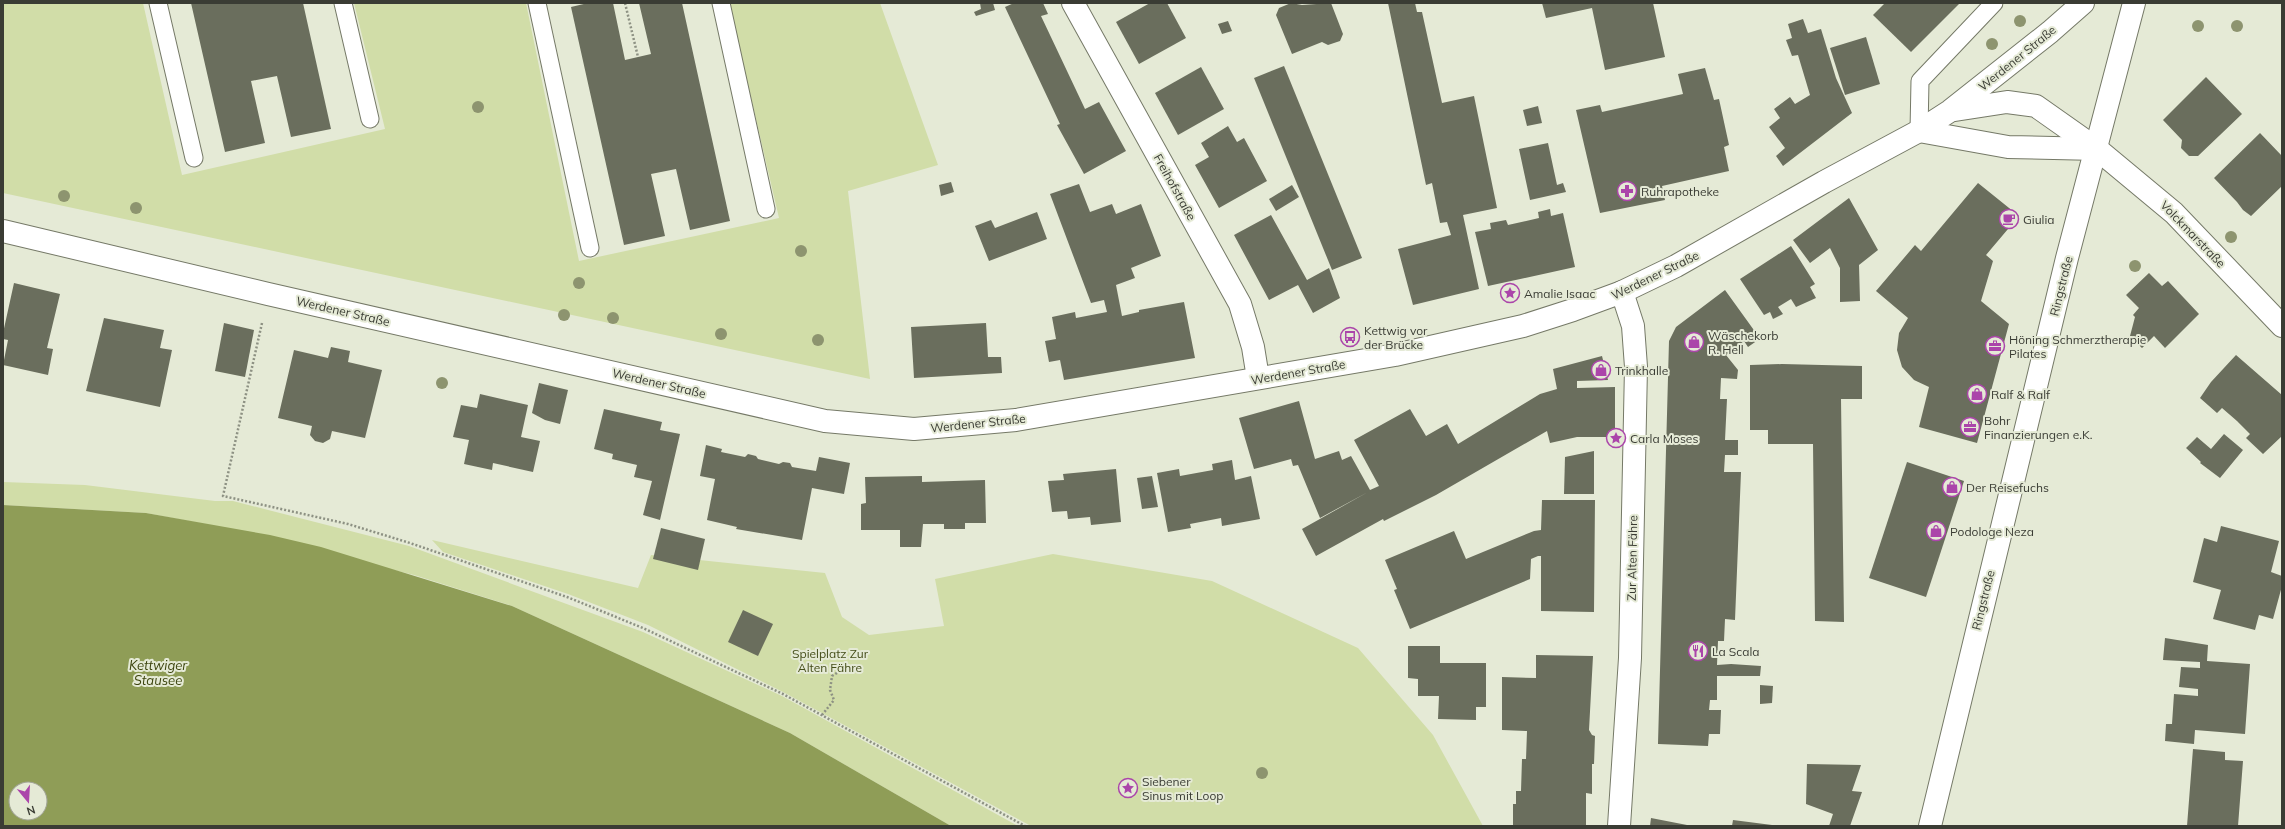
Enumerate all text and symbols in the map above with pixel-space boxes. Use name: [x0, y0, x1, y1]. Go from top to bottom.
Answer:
street label: Werdener Straße: [1975, 22, 2059, 94]
street label: Freihofstraße: [1151, 151, 1199, 223]
pharmacy icon: Ruhrapotheke: [1616, 180, 1638, 202]
place label: Ruhrapotheke: [1641, 184, 1719, 199]
street label: Volckmarstraße: [2157, 197, 2229, 271]
cafe icon: Giulia: [1998, 208, 2020, 230]
place label: Giulia: [2023, 212, 2054, 227]
street label: Werdener Straße: [1609, 247, 1701, 303]
street label: Ringstraße: [2046, 255, 2076, 317]
place icon: Amalie Isaac: [1499, 282, 1521, 304]
place label: Amalie Isaac: [1524, 286, 1595, 301]
street label: Werdener Straße: [295, 293, 391, 329]
place label: Kettwig vor der Brücke: [1364, 323, 1428, 352]
bus stop icon: Kettwig vor der Brücke: [1339, 326, 1361, 348]
place label: Wäschekorb R. Hell: [1708, 328, 1778, 357]
shop icon: Wäschekorb R. Hell: [1683, 331, 1705, 353]
place label: Höning Schmerztherapie Pilates: [2009, 332, 2146, 361]
office icon: Höning Schmerztherapie Pilates: [1984, 335, 2006, 357]
street label: Werdener Straße: [1250, 356, 1346, 388]
shop icon: Trinkhalle: [1590, 359, 1612, 381]
place label: Trinkhalle: [1615, 363, 1668, 378]
street label: Werdener Straße: [611, 365, 707, 401]
shop icon: Ralf & Ralf: [1966, 383, 1988, 405]
place label: Ralf & Ralf: [1991, 387, 2051, 402]
street label: Werdener Straße: [930, 411, 1026, 435]
place label: Bohr Finanzierungen e.K.: [1984, 413, 2092, 442]
office icon: Bohr Finanzierungen e.K.: [1959, 416, 1981, 438]
place icon: Carla Moses: [1605, 427, 1627, 449]
place label: Carla Moses: [1630, 431, 1698, 446]
shop icon: Der Reisefuchs: [1941, 476, 1963, 498]
place label: Der Reisefuchs: [1966, 480, 2049, 495]
street label: Zur Alten Fähre: [1624, 515, 1640, 601]
shop icon: Podologe Neza: [1925, 520, 1947, 542]
place label: Podologe Neza: [1950, 524, 2034, 539]
street label: Ringstraße: [1968, 569, 1998, 631]
restaurant icon: La Scala: [1687, 640, 1709, 662]
place label: La Scala: [1712, 644, 1760, 659]
park label: Spielplatz Zur Alten Fähre: [792, 646, 869, 675]
water label: Kettwiger Stausee: [129, 657, 188, 688]
place label: Siebener Sinus mit Loop: [1142, 774, 1223, 803]
place icon: Siebener Sinus mit Loop: [1117, 777, 1139, 799]
north arrow: [8, 781, 48, 821]
text: N: [25, 803, 37, 818]

